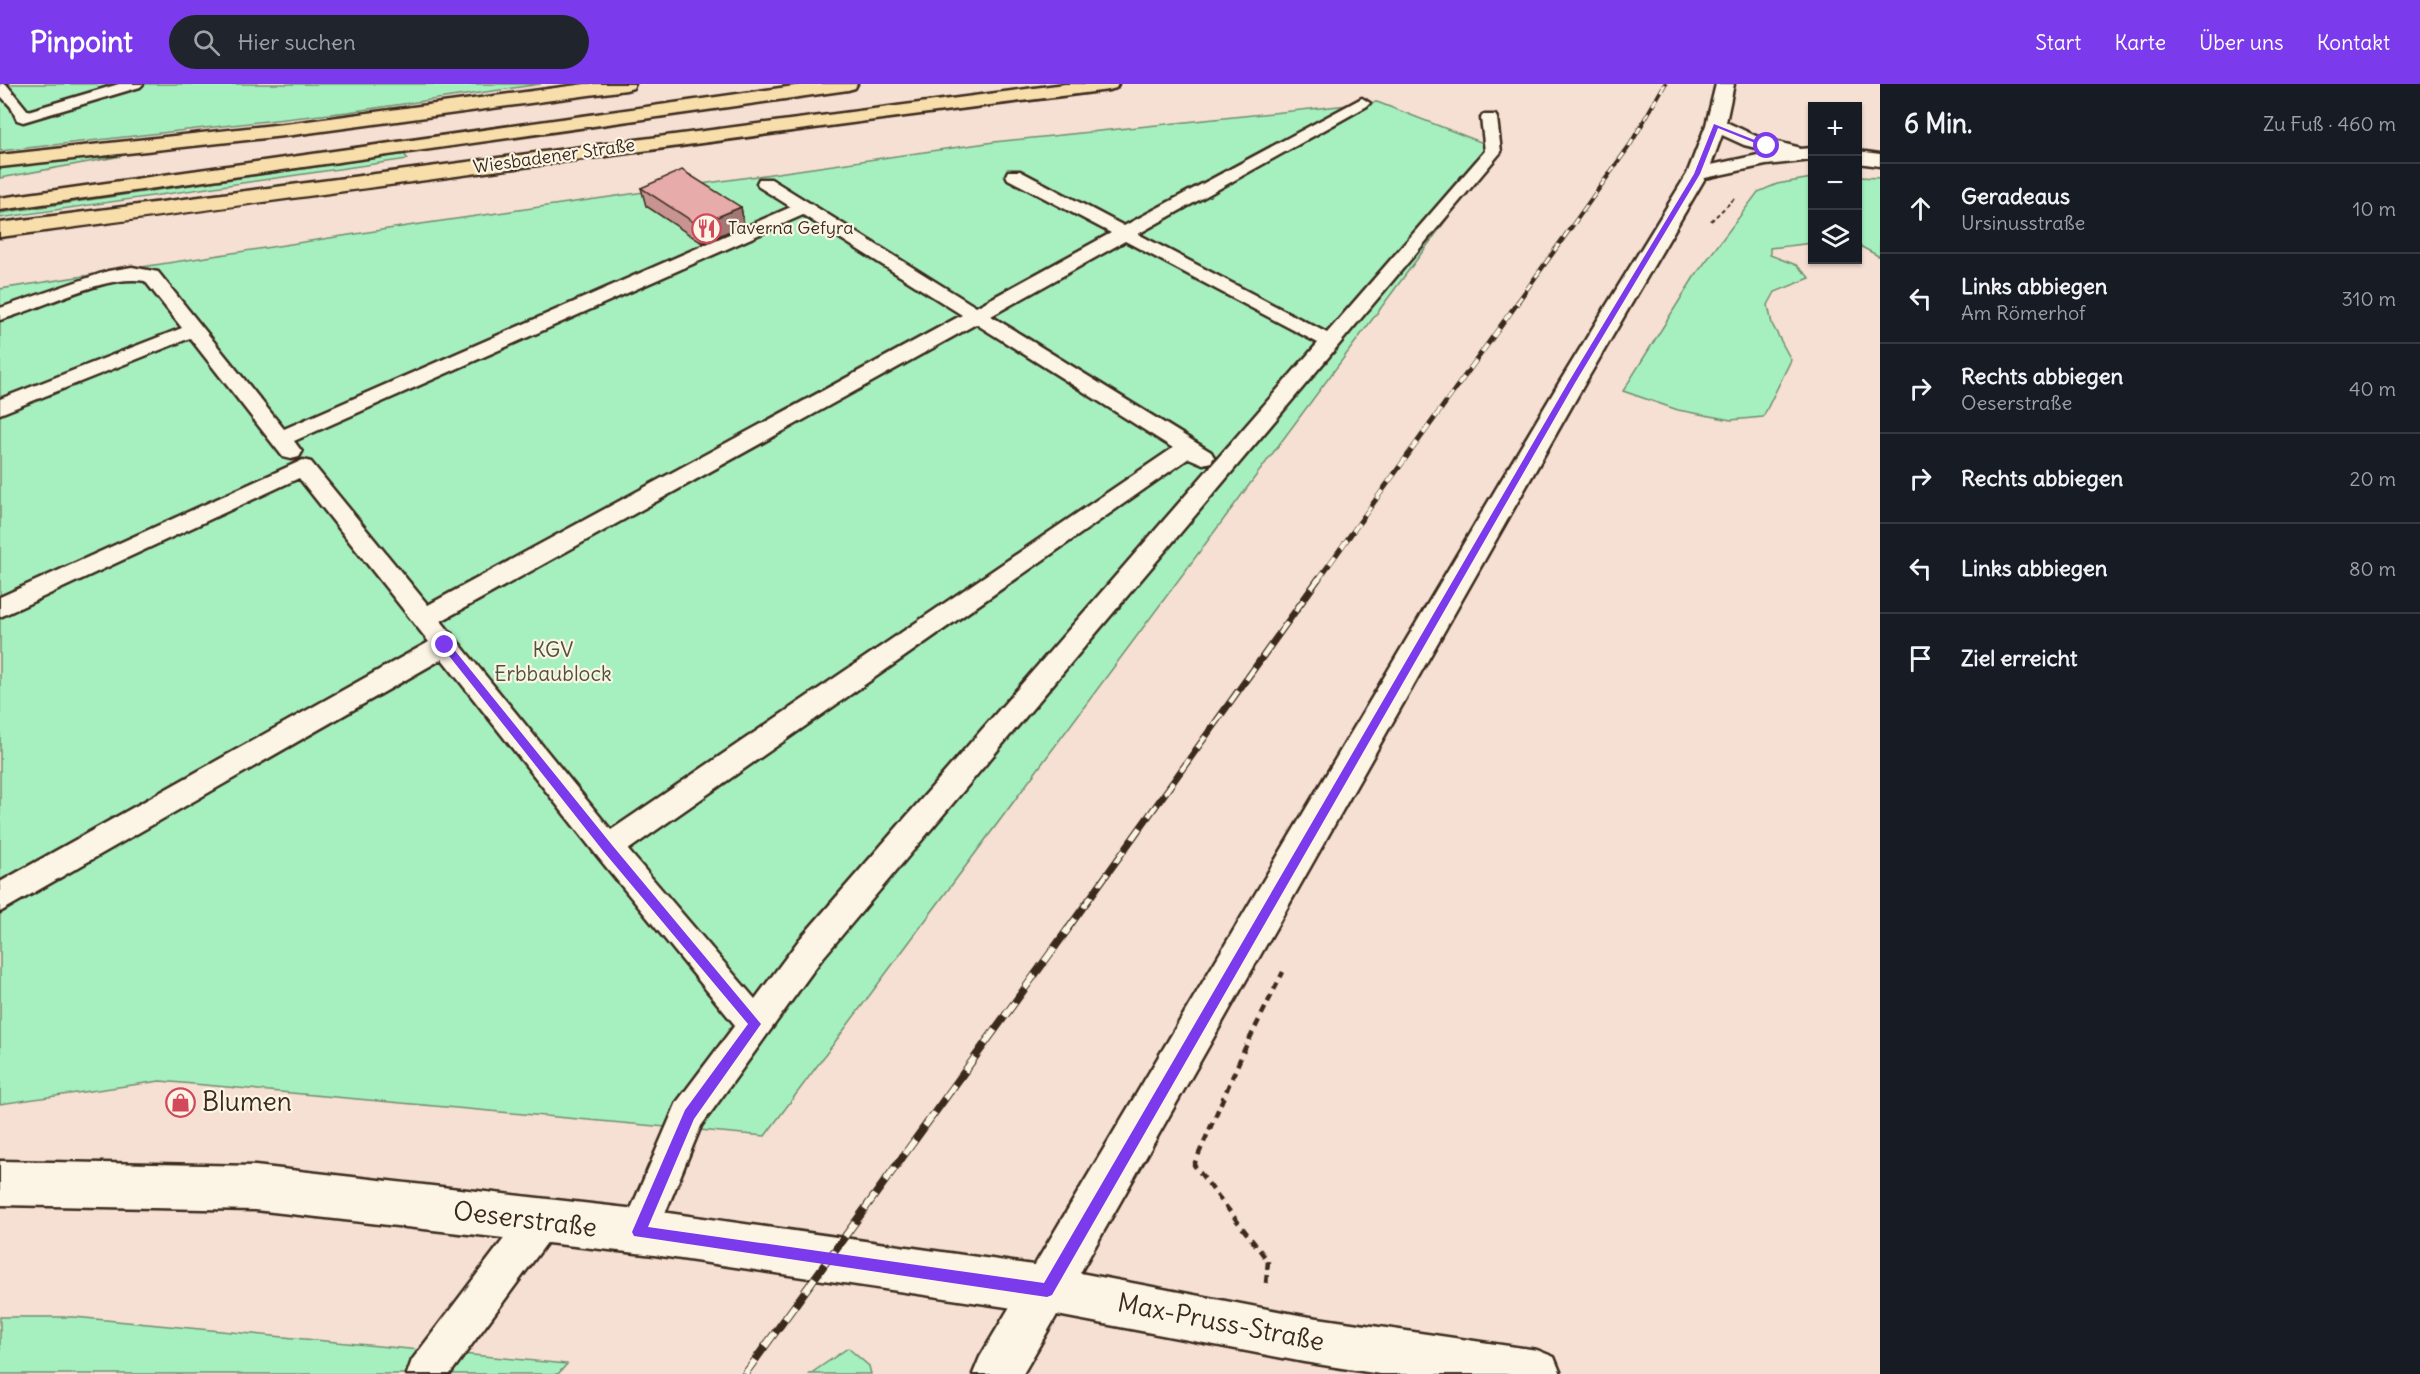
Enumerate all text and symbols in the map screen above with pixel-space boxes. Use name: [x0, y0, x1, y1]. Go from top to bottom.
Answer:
search box: [169, 15, 589, 69]
text: Pinpoint: [30, 24, 133, 60]
icon: search: [190, 26, 223, 59]
text: Hier suchen: [238, 28, 356, 56]
text: Start: [2035, 29, 2081, 56]
text: Karte: [2114, 29, 2166, 56]
text: Über uns: [2199, 29, 2284, 56]
text: Kontakt: [2317, 29, 2390, 56]
map controls: [1808, 102, 1862, 264]
button: +: [1808, 102, 1862, 156]
text: 6 Min.: [1904, 107, 1972, 140]
text: Zu Fuß · 460 m: [2263, 111, 2396, 136]
route start: [1753, 132, 1779, 158]
street label: Wiesbadener Straße: [472, 133, 636, 178]
button: −: [1808, 156, 1862, 210]
text: Geradeaus: [1961, 182, 2070, 210]
icon: ahead: [1904, 192, 1937, 225]
text: 10 m: [2353, 196, 2396, 221]
button: layers: [1808, 210, 1862, 264]
text: Ursinusstraße: [1961, 210, 2085, 235]
restaurant icon: Taverna Gefyra: [691, 212, 723, 244]
place label: Taverna Gefyra: [728, 216, 854, 239]
text: Links abbiegen: [1961, 272, 2108, 300]
icon: left: [1904, 282, 1937, 315]
text: 310 m: [2341, 286, 2396, 311]
text: Am Römerhof: [1961, 300, 2086, 325]
text: Rechts abbiegen: [1961, 362, 2123, 390]
icon: right: [1904, 372, 1937, 405]
text: 40 m: [2349, 376, 2396, 401]
text: Oeserstraße: [1961, 390, 2072, 415]
icon: right: [1904, 462, 1937, 495]
text: Rechts abbiegen: [1961, 464, 2123, 492]
text: 20 m: [2350, 466, 2396, 491]
icon: left: [1904, 552, 1937, 585]
text: Links abbiegen: [1961, 554, 2108, 582]
text: 80 m: [2349, 556, 2396, 581]
route end: [431, 631, 457, 657]
park label: KGV Erbbaublock: [494, 636, 612, 687]
icon: arrive: [1904, 642, 1937, 675]
text: Ziel erreicht: [1961, 644, 2078, 672]
place label: Blumen: [202, 1085, 292, 1118]
shop icon: Blumen: [165, 1086, 197, 1118]
street label: Oeserstraße: [451, 1193, 599, 1244]
street label: Max-Pruss-Straße: [1115, 1285, 1327, 1358]

